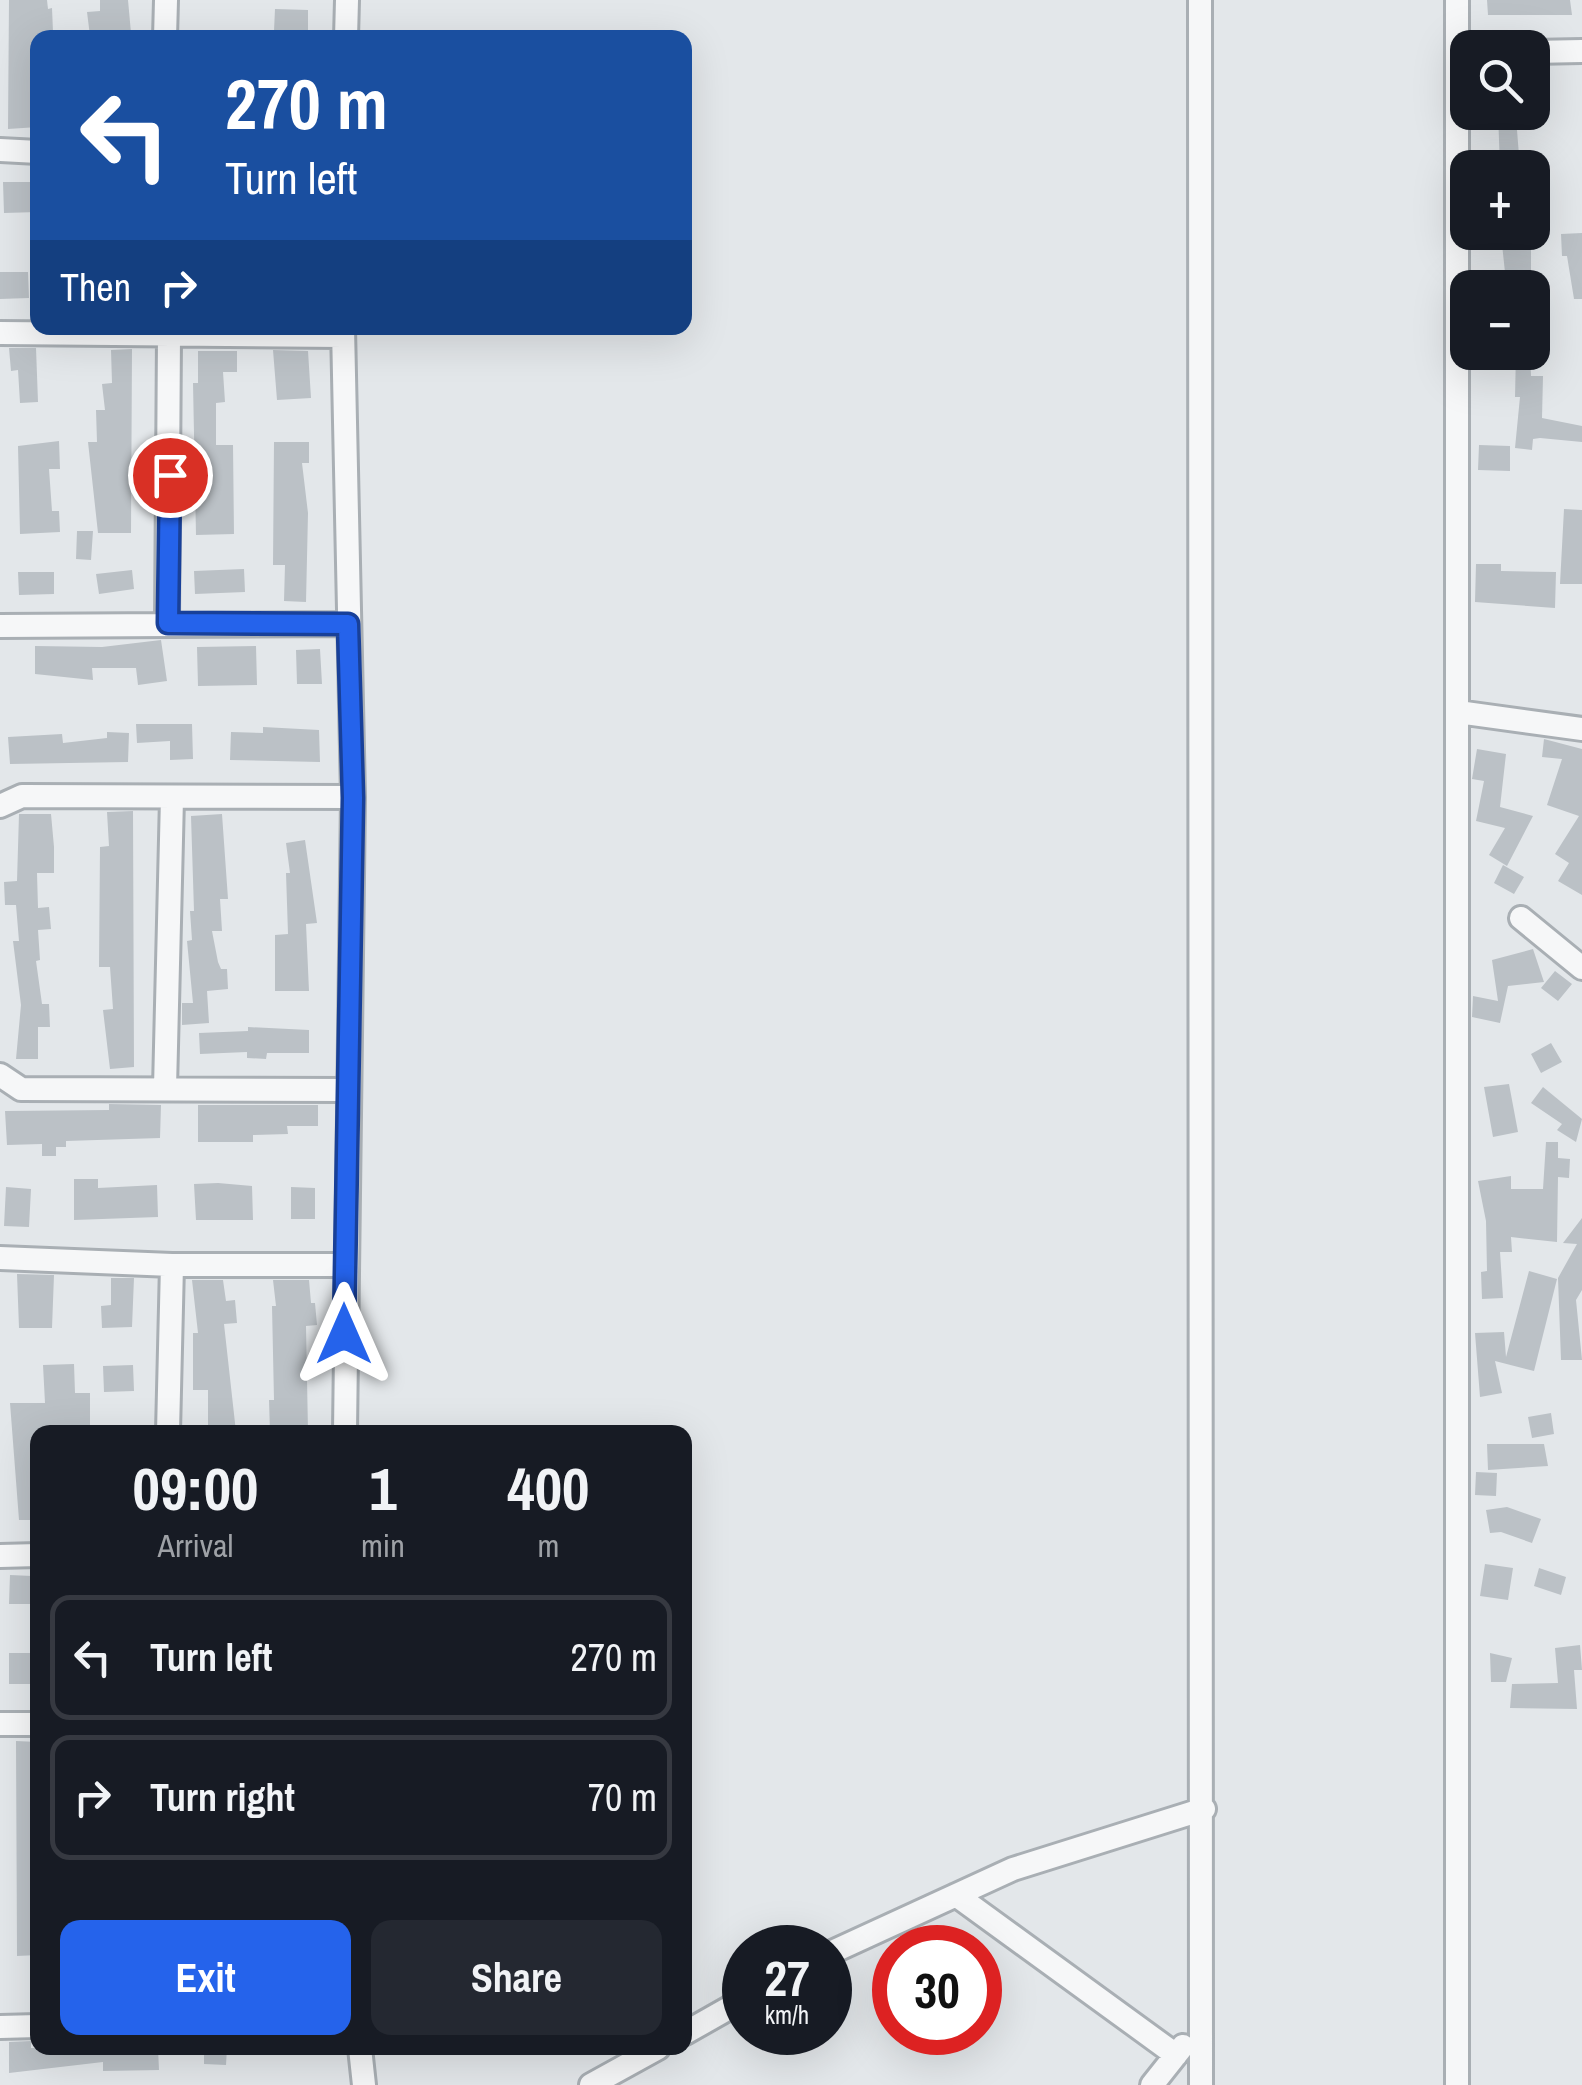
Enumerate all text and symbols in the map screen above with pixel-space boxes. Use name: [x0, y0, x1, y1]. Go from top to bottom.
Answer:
map controls: [1450, 30, 1550, 370]
button: search: [1450, 30, 1550, 130]
text: 270 m: [225, 57, 388, 151]
icon: left: [60, 70, 190, 200]
text: Turn left: [225, 147, 357, 208]
button: +: [1450, 150, 1550, 250]
icon: right: [151, 260, 206, 315]
text: Then: [60, 262, 131, 313]
button: −: [1450, 270, 1550, 370]
pin: [128, 433, 213, 518]
icon: arrive: [143, 448, 198, 503]
position arrow: [292, 1282, 396, 1386]
text: 09:00: [133, 1448, 258, 1529]
text: 1: [369, 1448, 397, 1529]
text: 400: [507, 1448, 589, 1529]
text: Arrival: [158, 1524, 233, 1567]
text: min: [361, 1524, 405, 1567]
text: m: [537, 1524, 559, 1567]
icon: left: [65, 1630, 120, 1685]
text: Turn left: [150, 1632, 272, 1683]
text: 270 m: [570, 1632, 657, 1683]
icon: right: [65, 1770, 120, 1825]
text: Turn right: [150, 1772, 295, 1823]
text: 70 m: [588, 1772, 657, 1823]
button: Exit: [60, 1920, 351, 2035]
button: Share: [371, 1920, 662, 2035]
speed limit sign: 30: [872, 1925, 1002, 2055]
text: 27: [764, 1944, 810, 2012]
text: km/h: [765, 1998, 809, 2032]

